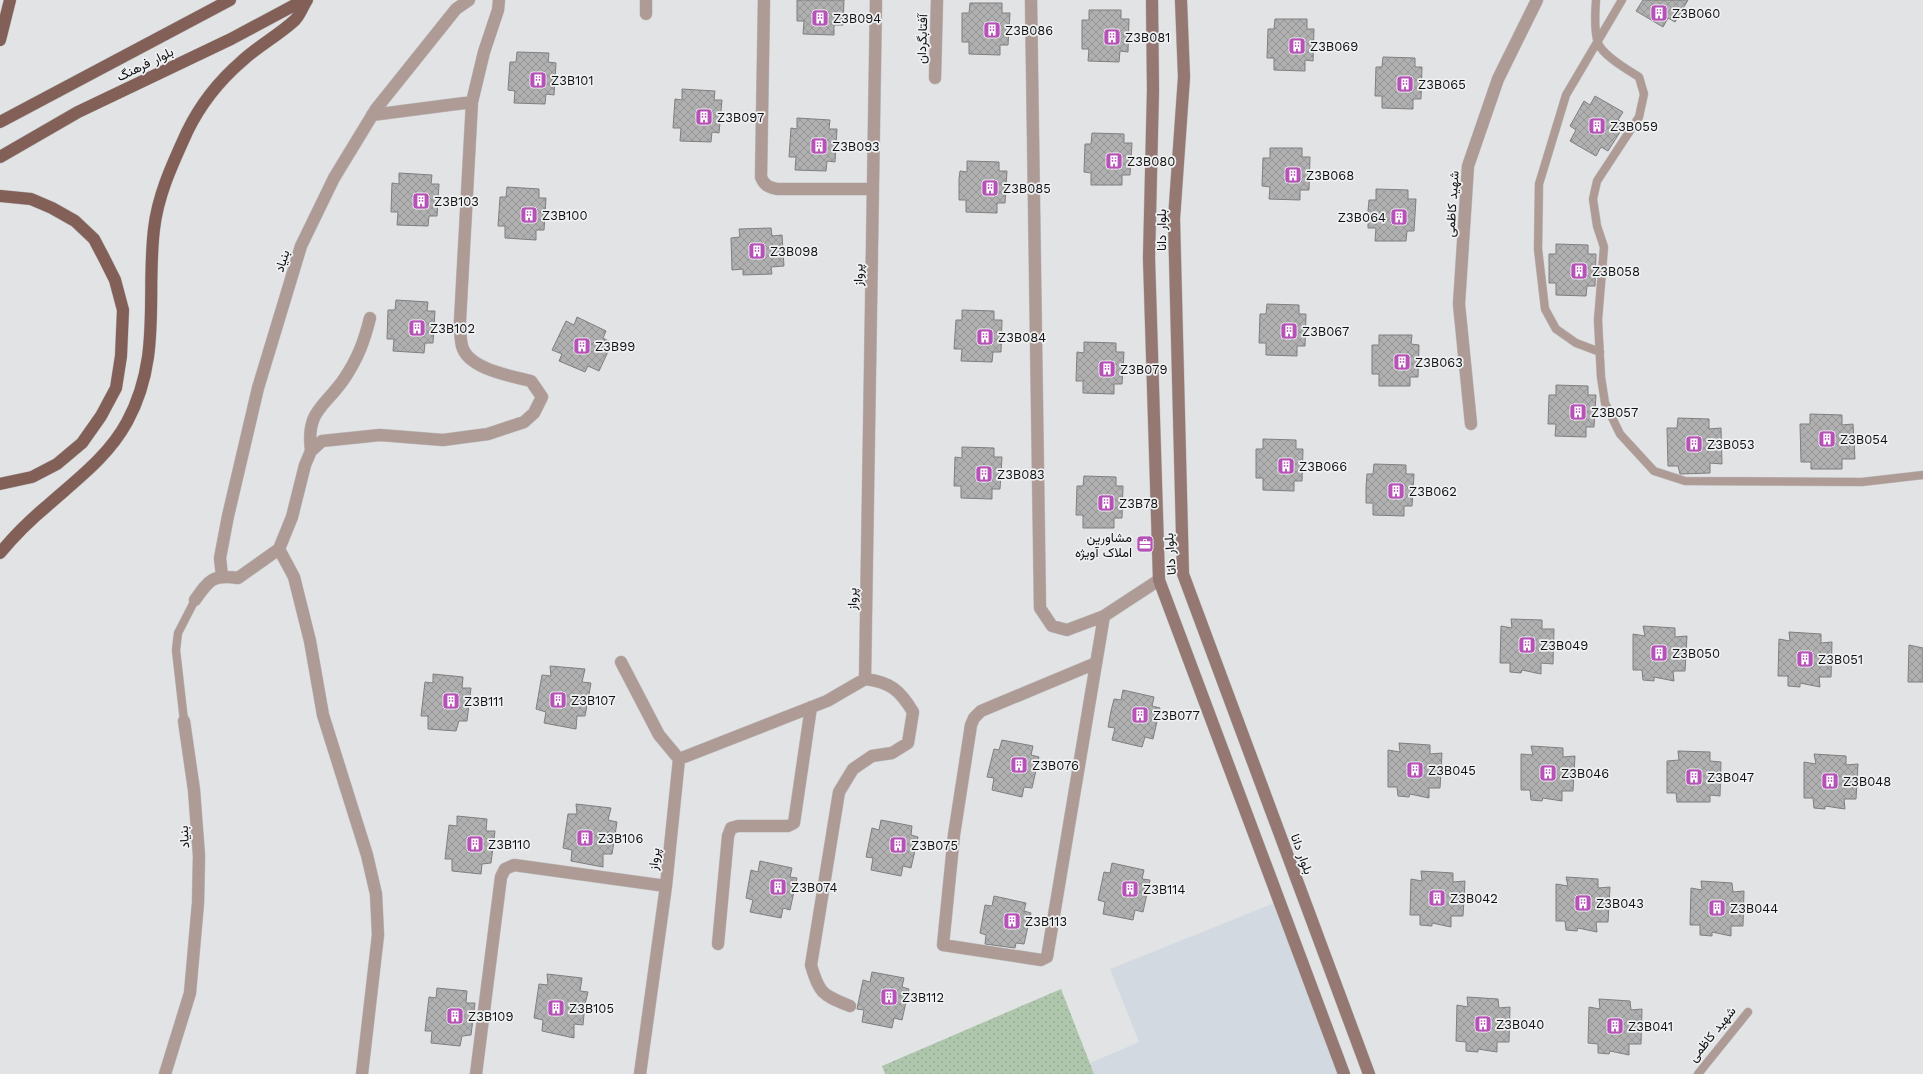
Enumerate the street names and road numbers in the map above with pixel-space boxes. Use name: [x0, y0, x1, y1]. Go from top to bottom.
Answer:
street label: آفتابگردان: [914, 13, 931, 64]
street label: بلوار فرهنگ: [114, 44, 176, 85]
street label: شهید کاظمی: [1442, 170, 1463, 238]
street label: بلوار دانا: [1154, 209, 1170, 251]
street label: بنیاد: [272, 248, 293, 274]
street label: پرواز: [850, 264, 868, 287]
street label: بلوار دانا: [1161, 532, 1180, 575]
street label: پرواز: [844, 588, 862, 611]
street label: بنیاد: [176, 825, 192, 849]
street label: بلوار دانا: [1287, 832, 1316, 877]
street label: پرواز: [645, 847, 665, 872]
street label: شهید کاظمی: [1685, 1003, 1740, 1065]

